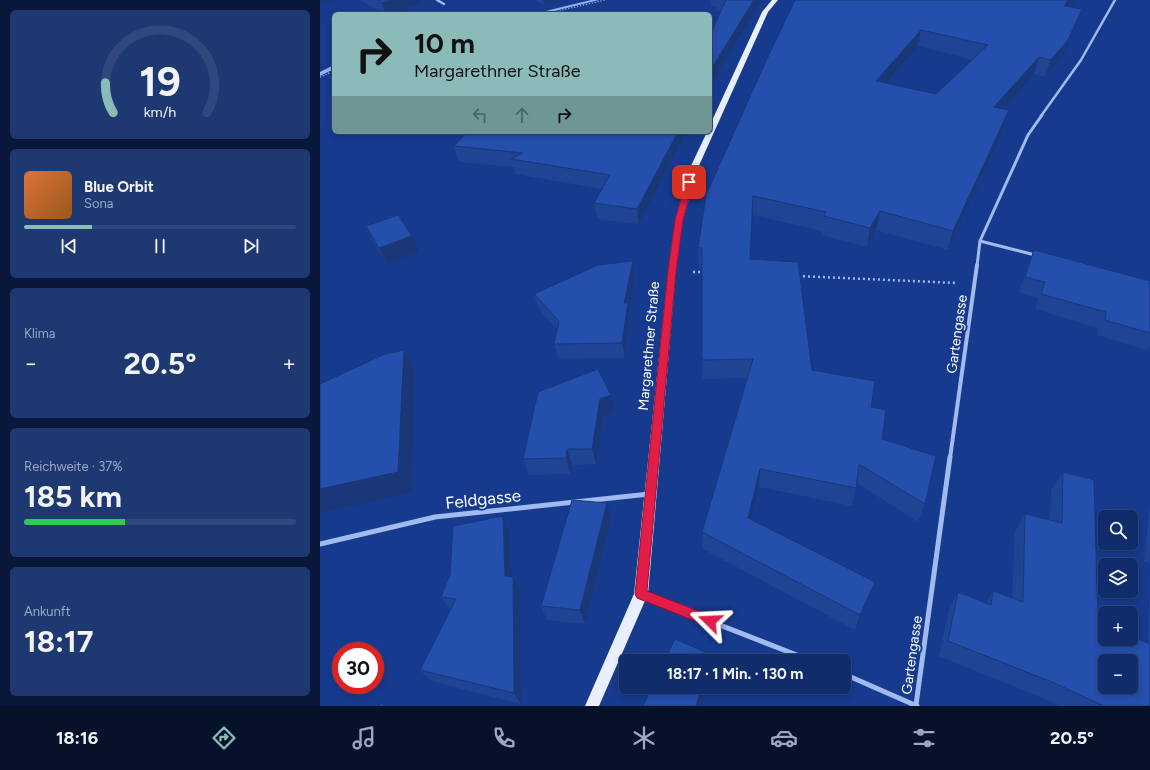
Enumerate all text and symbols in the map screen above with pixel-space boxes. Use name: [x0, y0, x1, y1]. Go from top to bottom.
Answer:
text: 10 m: [414, 26, 475, 60]
icon: right: [348, 28, 400, 80]
text: 19: [139, 55, 181, 105]
text: Margarethner Straße: [414, 60, 581, 82]
text: km/h: [144, 102, 176, 120]
icon: left: [469, 104, 491, 126]
icon: ahead: [511, 104, 533, 126]
icon: right: [553, 104, 575, 126]
pin: [672, 165, 706, 199]
icon: arrive: [678, 171, 700, 193]
text: Blue Orbit: [84, 178, 154, 196]
text: Sona: [84, 196, 113, 211]
icon: previous: [58, 235, 80, 257]
icon: pause: [149, 235, 171, 257]
icon: next: [240, 235, 262, 257]
street label: Margarethner Straße: [635, 280, 663, 411]
street label: Gartengasse: [943, 293, 971, 374]
text: Klima: [24, 326, 56, 341]
text: 20.5°: [123, 345, 197, 382]
text: −: [24, 350, 38, 377]
text: +: [282, 350, 296, 377]
text: Reichweite · 37%: [24, 459, 123, 474]
text: 185 km: [24, 478, 122, 515]
street label: Feldgasse: [444, 485, 522, 513]
map controls: [1098, 510, 1138, 694]
button: search: [1098, 510, 1138, 550]
button: layers: [1098, 558, 1138, 598]
position arrow: [689, 600, 731, 642]
text: Ankunft: [24, 604, 71, 619]
button: +: [1098, 606, 1138, 646]
street label: Gartengasse: [898, 614, 926, 695]
text: 18:17: [24, 623, 93, 660]
speed limit sign: 30: [332, 642, 384, 694]
button: −: [1098, 654, 1138, 694]
text: 18:17 · 1 Min. · 130 m: [667, 665, 803, 683]
icon: directions: [210, 724, 238, 752]
icon: music: [350, 724, 378, 752]
icon: phone: [490, 724, 518, 752]
icon: climate: [630, 724, 658, 752]
icon: car: [770, 724, 798, 752]
icon: filters: [910, 724, 938, 752]
text: 18:16: [56, 727, 98, 749]
text: 20.5°: [1050, 727, 1094, 749]

